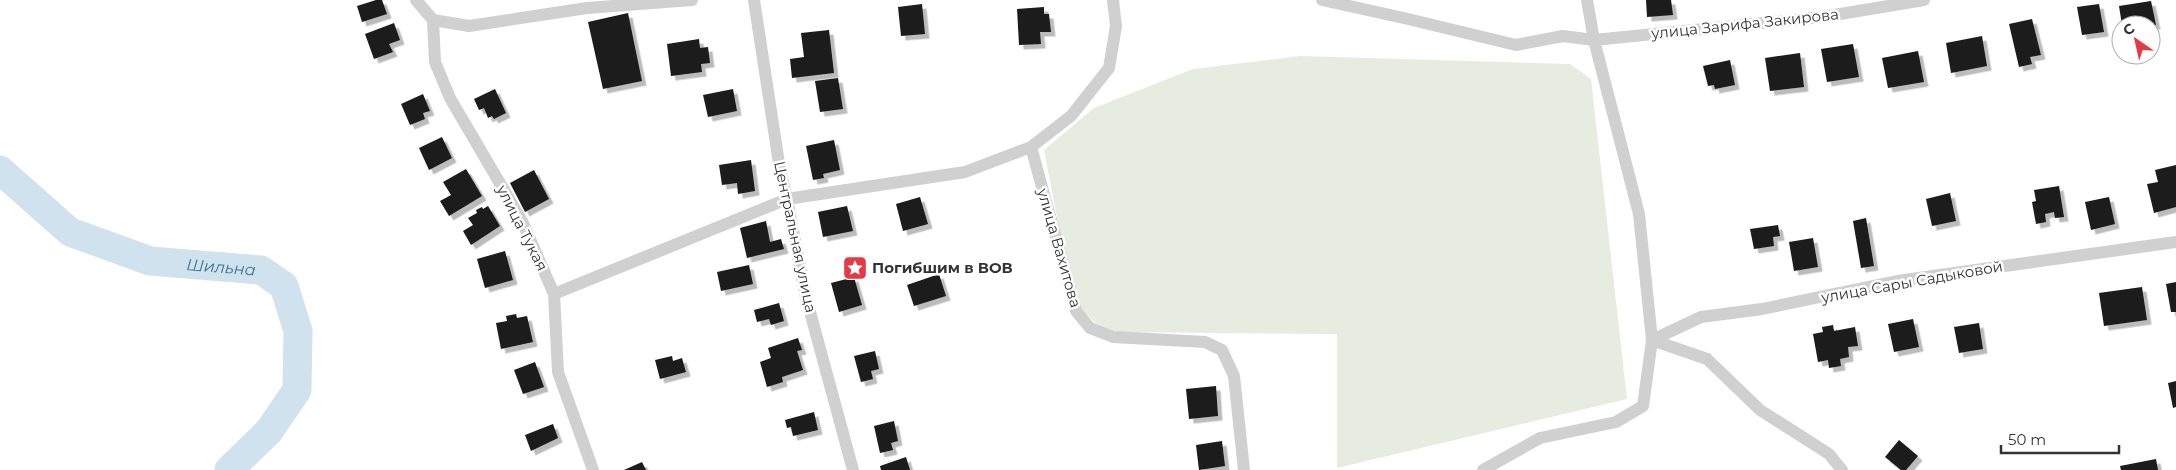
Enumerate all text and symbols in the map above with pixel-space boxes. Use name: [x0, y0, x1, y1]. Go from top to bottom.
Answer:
street label: улица Зарифа Закирова: [1649, 4, 1840, 43]
north arrow: [2111, 15, 2161, 65]
text: С: [2119, 19, 2138, 40]
street label: Центральная улица: [770, 159, 821, 314]
street label: улица Тукая: [492, 181, 552, 274]
street label: улица Вахитова: [1033, 185, 1086, 310]
water label: Шильна: [186, 255, 257, 280]
place icon: Погибшим в ВОВ: [842, 255, 868, 281]
street label: улица Сары Садыковой: [1819, 256, 2004, 307]
place label: Погибшим в ВОВ: [872, 258, 1013, 277]
scale bar: [2001, 422, 2118, 454]
text: 50 m: [2008, 430, 2046, 449]

